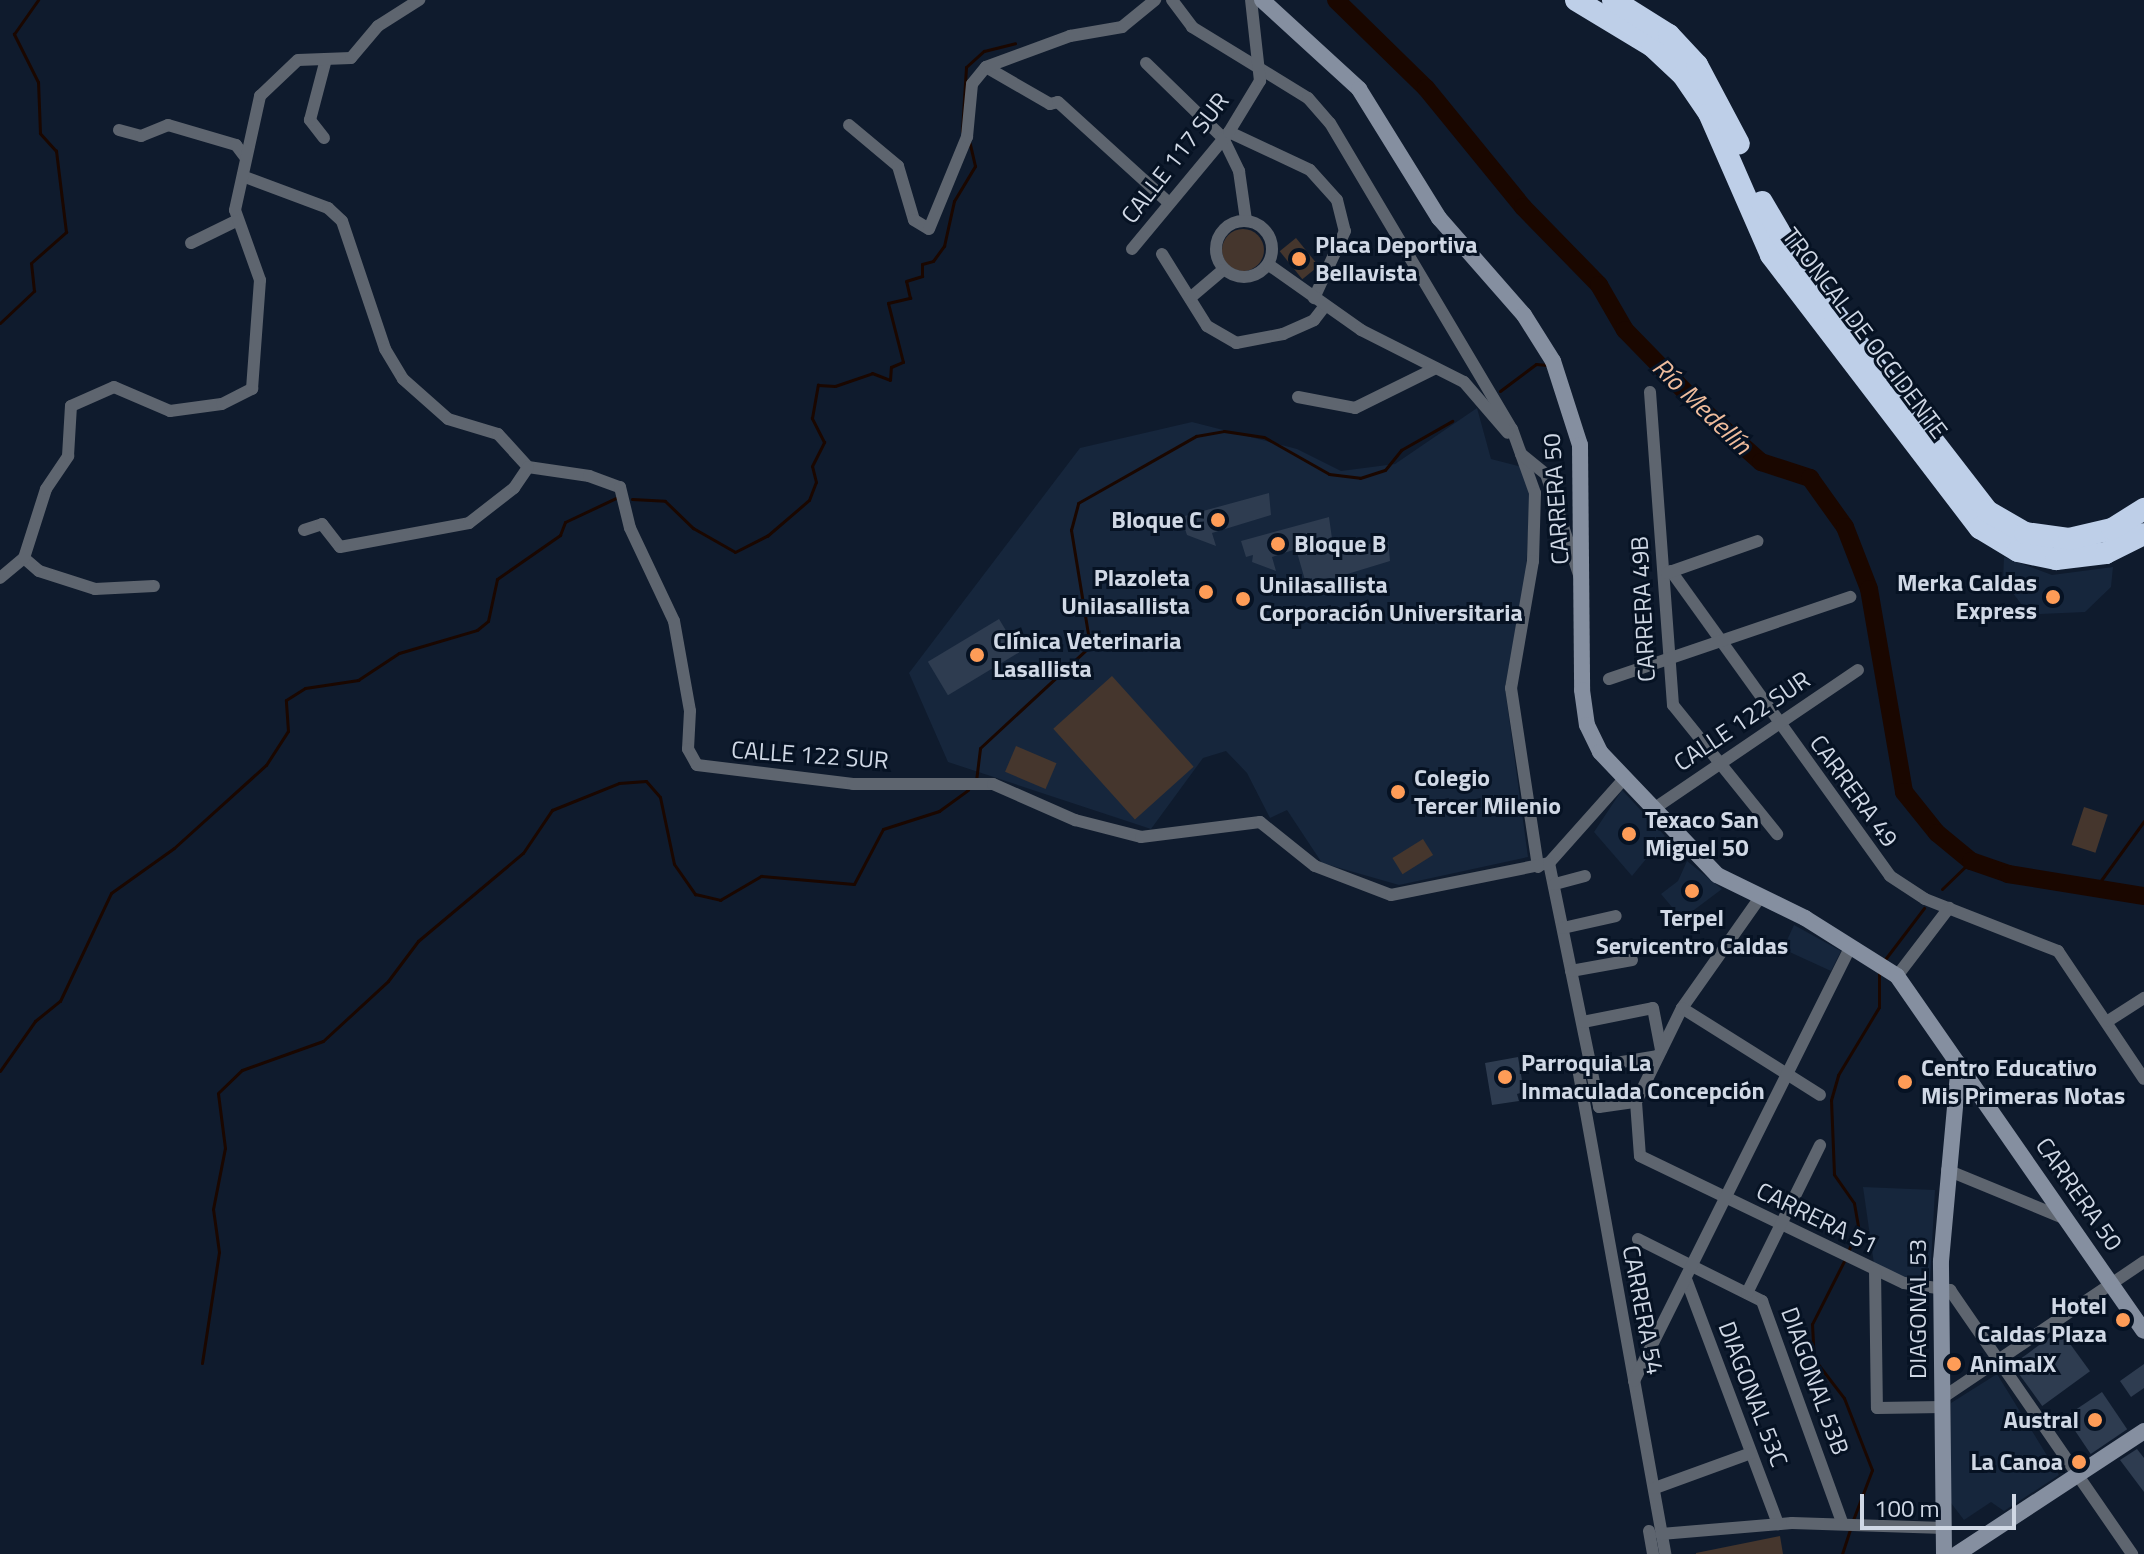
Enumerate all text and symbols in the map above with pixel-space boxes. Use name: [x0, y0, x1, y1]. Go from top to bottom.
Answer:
street label: CALLE 117 SUR: [1115, 87, 1235, 229]
street label: TRONCAL DE OCCIDENTE: [1776, 222, 1954, 444]
place label: Placa Deportiva Bellavista: [1315, 231, 1477, 287]
marker: Placa Deportiva Bellavista: [1290, 250, 1308, 268]
water label: Río Medellín: [1646, 351, 1758, 461]
street label: CARRERA 50: [1537, 433, 1575, 565]
place label: Bloque C: [1111, 506, 1202, 534]
marker: Bloque C: [1209, 511, 1227, 529]
place label: Bloque B: [1294, 530, 1386, 558]
marker: Bloque B: [1269, 535, 1287, 553]
street label: CARRERA 49B: [1625, 535, 1661, 683]
place label: Plazoleta Unilasallista: [1061, 564, 1190, 620]
place label: Merka Caldas Express: [1897, 569, 2037, 625]
place label: Unilasallista Corporación Universitaria: [1259, 571, 1523, 627]
marker: Plazoleta Unilasallista: [1197, 583, 1215, 601]
marker: Merka Caldas Express: [2044, 588, 2062, 606]
marker: Unilasallista Corporación Universitaria: [1234, 590, 1252, 608]
place label: Clínica Veterinaria Lasallista: [993, 627, 1181, 683]
marker: Clínica Veterinaria Lasallista: [968, 646, 986, 664]
street label: CALLE 122 SUR: [1669, 665, 1815, 777]
street label: CARRERA 49: [1804, 729, 1904, 853]
street label: CALLE 122 SUR: [730, 735, 890, 775]
place label: Colegio Tercer Milenio: [1414, 764, 1561, 820]
marker: Colegio Tercer Milenio: [1389, 783, 1407, 801]
place label: Texaco San Miguel 50: [1645, 806, 1759, 862]
marker: Texaco San Miguel 50: [1620, 825, 1638, 843]
marker: Terpel Servicentro Caldas: [1683, 882, 1701, 900]
place label: Terpel Servicentro Caldas: [1596, 904, 1788, 960]
place label: Parroquia La Inmaculada Concepción: [1521, 1049, 1765, 1105]
place label: Centro Educativo Mis Primeras Notas: [1921, 1054, 2125, 1110]
marker: Parroquia La Inmaculada Concepción: [1496, 1068, 1514, 1086]
marker: Centro Educativo Mis Primeras Notas: [1896, 1073, 1914, 1091]
street label: CARRERA 50: [2030, 1132, 2128, 1256]
street label: CARRERA 51: [1752, 1176, 1882, 1260]
street label: DIAGONAL 53: [1904, 1239, 1932, 1379]
street label: CARRERA 54: [1616, 1243, 1670, 1377]
place label: Hotel Caldas Plaza: [1977, 1292, 2107, 1348]
street label: DIAGONAL 53B: [1775, 1303, 1855, 1459]
marker: Hotel Caldas Plaza: [2114, 1311, 2132, 1329]
street label: DIAGONAL 53C: [1712, 1317, 1794, 1471]
place label: AnimalX: [1970, 1350, 2056, 1378]
marker: AnimalX: [1945, 1355, 1963, 1373]
place label: Austral: [2004, 1406, 2079, 1434]
marker: Austral: [2086, 1411, 2104, 1429]
place label: La Canoa: [1971, 1448, 2063, 1476]
marker: La Canoa: [2070, 1453, 2088, 1471]
scale bar: [1864, 1478, 2020, 1528]
text: 100 m: [1874, 1490, 1940, 1526]

